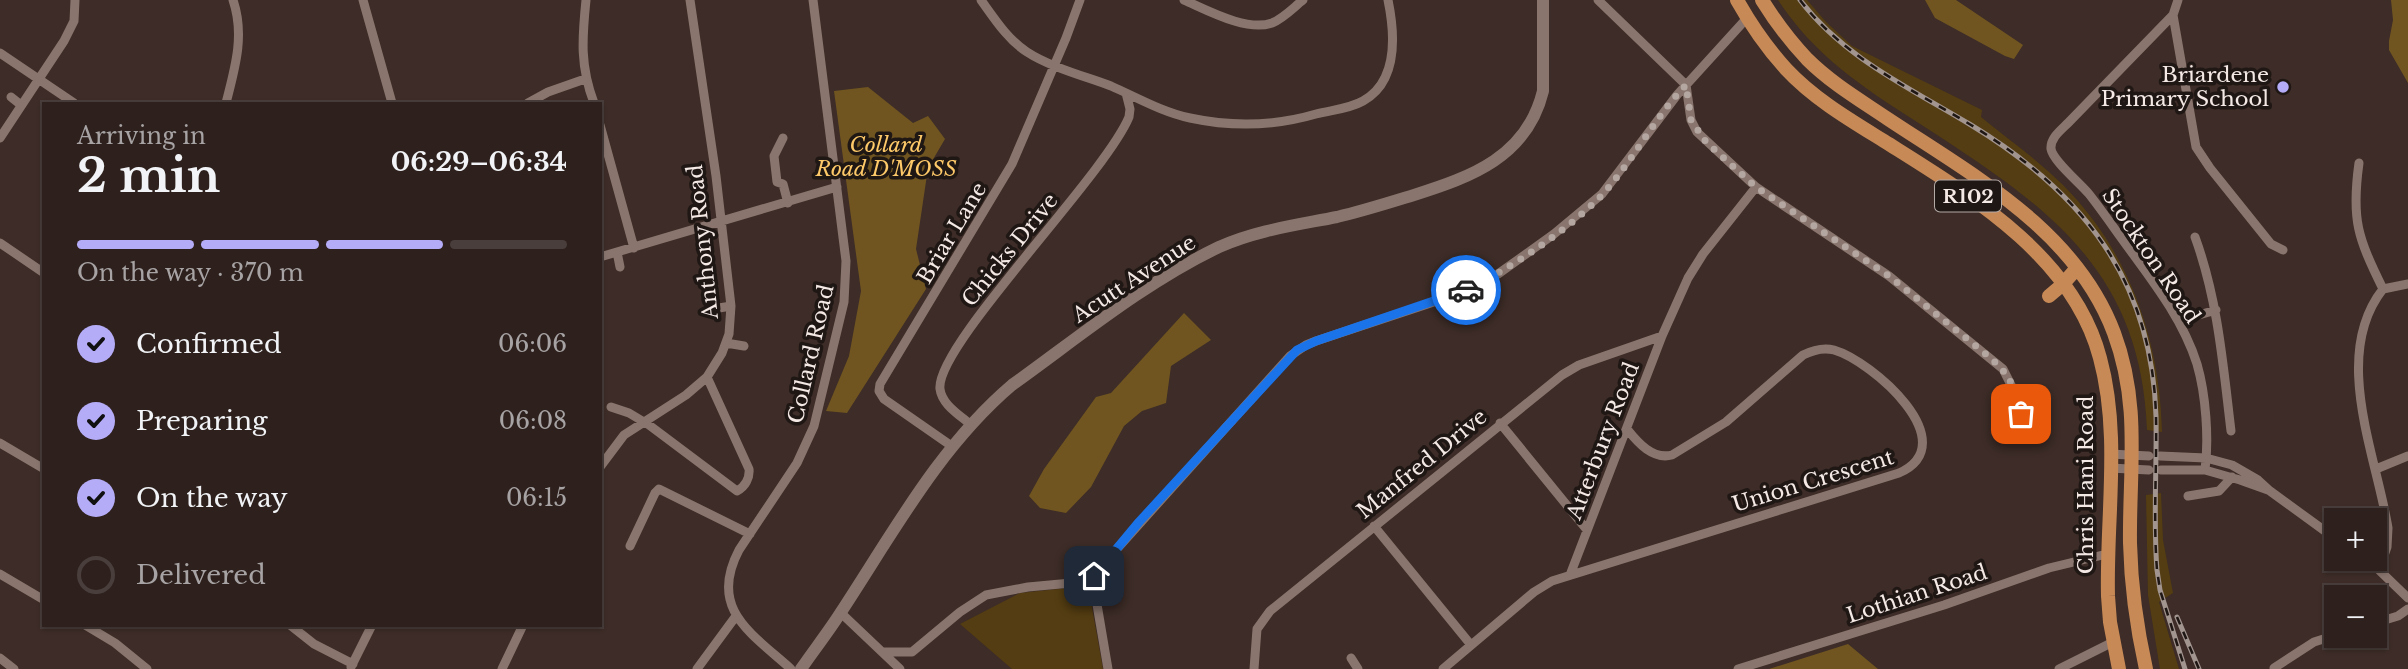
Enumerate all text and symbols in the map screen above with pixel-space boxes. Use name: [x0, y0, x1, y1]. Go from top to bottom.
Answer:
place label: Briardene Primary School: [2101, 62, 2269, 112]
marker: Briardene Primary School: [2275, 79, 2291, 95]
text: Arriving in: [77, 122, 206, 150]
park label: Collard Road D'MOSS: [814, 132, 957, 182]
text: 06:29–06:34: [391, 146, 567, 178]
text: 2 min: [77, 147, 220, 204]
street label: Anthony Road: [682, 163, 724, 322]
street label: Briar Lane: [912, 178, 992, 288]
road number: R102: [1935, 180, 2001, 212]
street label: Stockton Road: [2096, 184, 2206, 328]
street label: Chicks Drive: [956, 188, 1064, 312]
street label: Acutt Avenue: [1066, 229, 1201, 329]
courier: [1431, 255, 1501, 325]
text: On the way · 370 m: [77, 259, 304, 287]
icon: car: [1447, 271, 1485, 309]
street label: Collard Road: [782, 282, 840, 426]
icon: check: [77, 325, 115, 363]
text: Confirmed: [136, 328, 281, 360]
text: 06:06: [498, 330, 567, 358]
street label: Atterbury Road: [1561, 359, 1645, 524]
pin: [1991, 384, 2051, 444]
icon: bag: [2002, 395, 2040, 433]
street label: Chris Hani Road: [2073, 396, 2099, 574]
icon: check: [77, 402, 115, 440]
street label: Manfred Drive: [1352, 404, 1492, 524]
text: Preparing: [136, 405, 268, 437]
text: 06:08: [499, 407, 567, 435]
street label: Union Crescent: [1729, 444, 1897, 518]
icon: check: [77, 479, 115, 517]
text: On the way: [136, 482, 288, 514]
text: 06:15: [506, 484, 567, 512]
map controls: [2324, 508, 2387, 648]
button: +: [2324, 508, 2387, 571]
pin: [1064, 546, 1124, 606]
icon: home: [1075, 557, 1113, 595]
text: Delivered: [136, 559, 266, 591]
street label: Lothian Road: [1843, 559, 1991, 629]
button: −: [2324, 585, 2387, 648]

